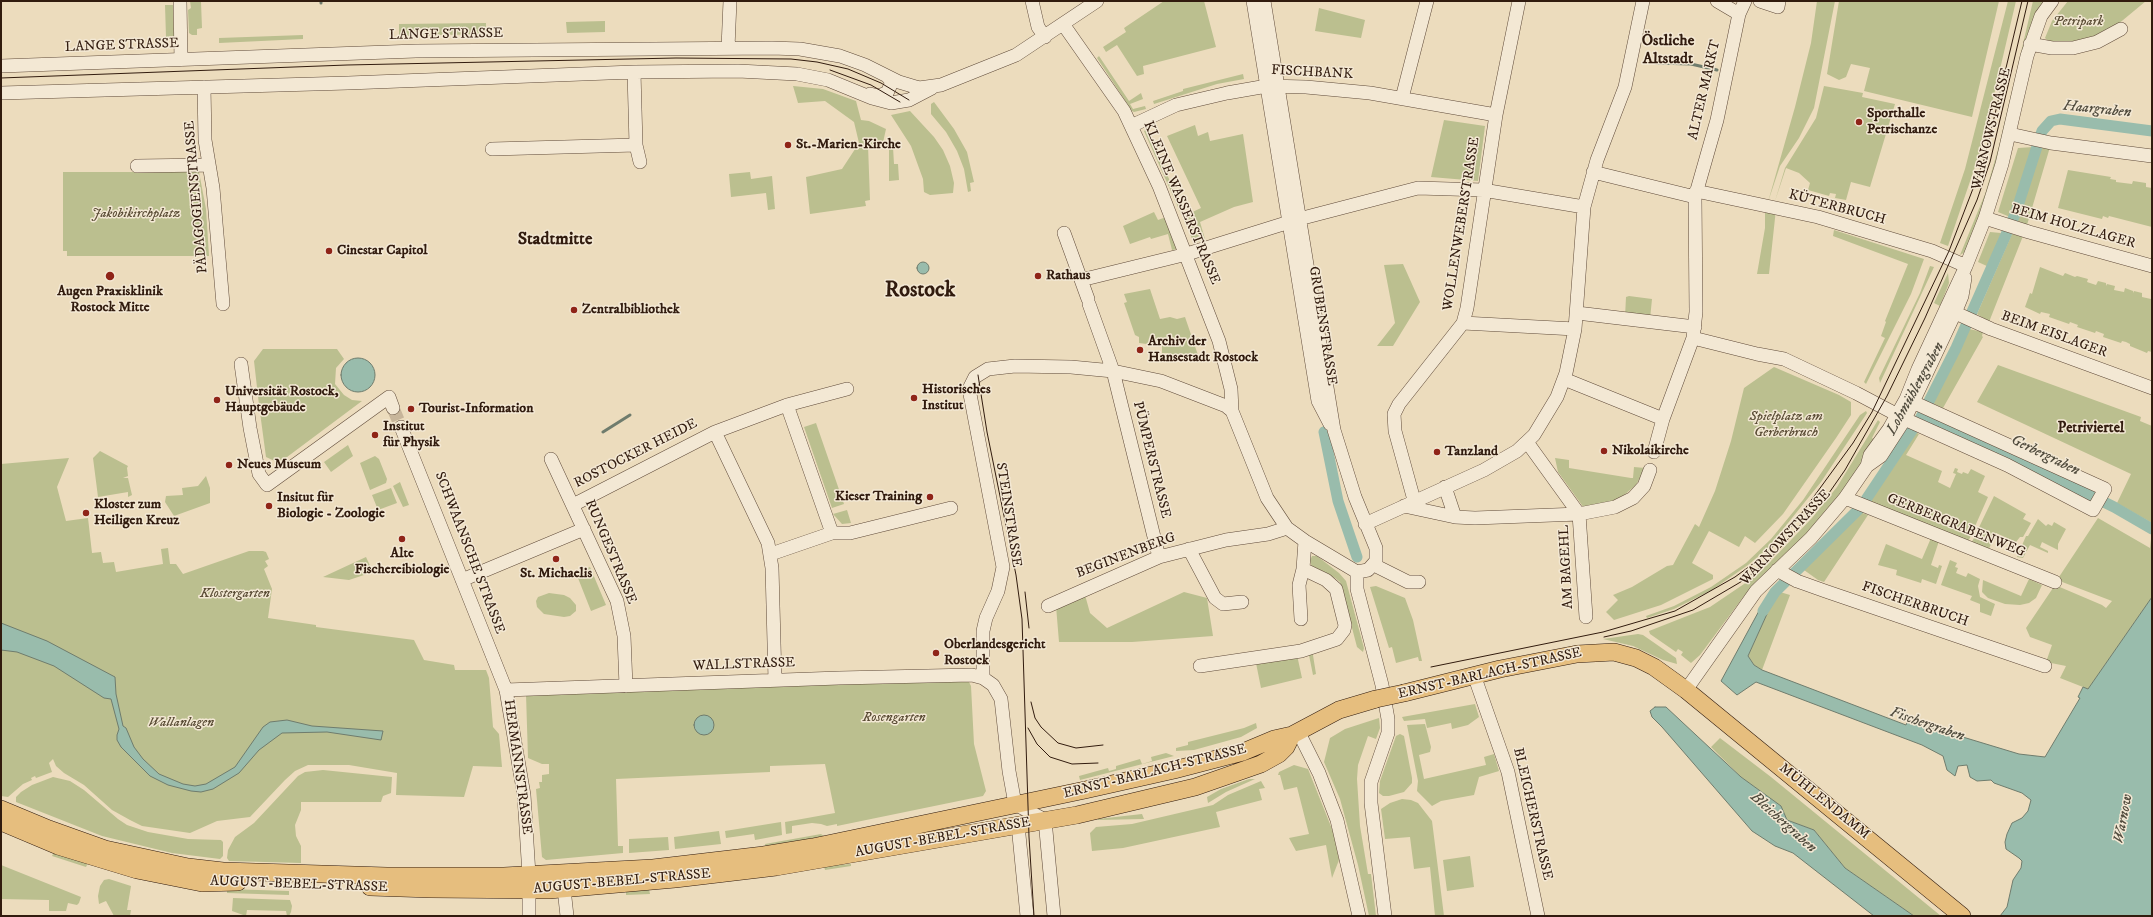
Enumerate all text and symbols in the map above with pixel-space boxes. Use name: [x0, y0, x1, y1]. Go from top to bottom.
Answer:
park label: Petripark: [2053, 14, 2103, 30]
street label: LANGE STRASSE: [389, 26, 503, 44]
district label: Östliche Altstadt: [1642, 32, 1694, 70]
street label: LANGE STRASSE: [65, 36, 179, 56]
street label: ALTER MARKT: [1685, 38, 1725, 142]
street label: FISCHBANK: [1271, 62, 1353, 84]
street label: WARNOWSTRASSE: [1969, 66, 2015, 192]
water label: Haargraben: [2062, 97, 2132, 123]
place label: Sporthalle Petrischanze: [1867, 106, 1937, 138]
marker: Sporthalle Petrischanze: [1854, 117, 1864, 127]
street label: KLEINE WASSERSTRASSE: [1139, 119, 1223, 287]
street label: PÄDAGOGIENSTRASSE: [182, 120, 212, 274]
street label: WOLLENWEBERSTRASSE: [1440, 136, 1484, 312]
place label: St.-Marien-Kirche: [796, 137, 901, 153]
marker: St.-Marien-Kirche: [783, 140, 793, 150]
street label: KÜTERBRUCH: [1787, 187, 1887, 229]
street label: BEIM HOLZLAGER: [2009, 201, 2137, 253]
park label: Jakobikirchplatz: [91, 206, 181, 222]
district label: Stadtmitte: [518, 229, 592, 251]
place label: Cinestar Capitol: [337, 243, 428, 259]
marker: Cinestar Capitol: [324, 246, 334, 256]
street label: GRUBENSTRASSE: [1304, 265, 1340, 387]
place label: Rathaus: [1046, 268, 1090, 284]
marker: Augen Praxisklinik Rostock Mitte: [104, 270, 116, 282]
marker: Rathaus: [1033, 271, 1043, 281]
district label: Rostock: [885, 278, 955, 304]
place label: Augen Praxisklinik Rostock Mitte: [57, 284, 163, 316]
place label: Zentralbibliothek: [582, 302, 680, 318]
marker: Zentralbibliothek: [569, 305, 579, 315]
street label: BEIM EISLAGER: [1999, 308, 2109, 362]
place label: Archiv der Hansestadt Rostock: [1148, 334, 1258, 366]
water label: Lohmühlengraben: [1883, 340, 1949, 438]
marker: Archiv der Hansestadt Rostock: [1135, 345, 1145, 355]
place label: Historisches Institut: [922, 382, 991, 414]
place label: Universität Rostock, Hauptgebäude: [225, 384, 338, 416]
marker: Historisches Institut: [909, 393, 919, 403]
marker: Universität Rostock, Hauptgebäude: [212, 395, 222, 405]
street label: PÜMPERSTRASSE: [1128, 400, 1174, 520]
place label: Tourist-Information: [419, 401, 533, 417]
marker: Tourist-Information: [406, 404, 416, 414]
park label: Spielplatz am Gerberbruch: [1749, 409, 1823, 442]
street label: ROSTOCKER HEIDE: [572, 416, 700, 492]
place label: Institut für Physik: [383, 419, 440, 452]
district label: Petriviertel: [2058, 420, 2124, 438]
marker: Institut für Physik: [370, 430, 380, 440]
water label: Gerbergraben: [2008, 432, 2082, 480]
place label: Nikolaikirche: [1612, 443, 1689, 459]
place label: Tanzland: [1445, 444, 1498, 460]
marker: Nikolaikirche: [1599, 446, 1609, 456]
marker: Tanzland: [1432, 447, 1442, 457]
place label: Neues Museum: [237, 457, 321, 473]
marker: Neues Museum: [224, 460, 234, 470]
street label: STEINSTRASSE: [991, 461, 1025, 569]
street label: SCHWAANSCHE STRASSE: [430, 470, 508, 636]
street label: WARNOWSTRASSE: [1737, 486, 1835, 590]
place label: Kieser Training: [835, 489, 922, 505]
place label: Insitut für Biologie - Zoologie: [277, 490, 385, 522]
street label: GERBERGRABENWEG: [1884, 491, 2028, 561]
marker: Kieser Training: [925, 492, 935, 502]
place label: Kloster zum Heiligen Kreuz: [94, 497, 179, 530]
street label: RUNGESTRASSE: [580, 497, 640, 607]
marker: Insitut für Biologie - Zoologie: [264, 501, 274, 511]
marker: Kloster zum Heiligen Kreuz: [81, 508, 91, 518]
street label: AM BAGEHL: [1556, 525, 1578, 609]
street label: BEGINENBERG: [1074, 529, 1178, 583]
marker: Alte Fischereibiologie: [397, 534, 407, 544]
place label: Alte Fischereibiologie: [355, 546, 449, 578]
marker: St. Michaelis: [551, 554, 561, 564]
place label: St. Michaelis: [520, 566, 592, 582]
street label: FISCHERBRUCH: [1859, 579, 1971, 631]
park label: Klostergarten: [200, 586, 270, 602]
place label: Oberlandesgericht Rostock: [944, 637, 1045, 670]
street label: ERNST-BARLACH-STRASSE: [1397, 645, 1583, 703]
marker: Oberlandesgericht Rostock: [931, 648, 941, 658]
street label: WALLSTRASSE: [693, 655, 795, 675]
street label: HERMANNSTRASSE: [499, 698, 535, 836]
water label: Fischergraben: [1887, 704, 1967, 746]
park label: Rosengarten: [862, 710, 926, 726]
park label: Wallanlagen: [148, 715, 214, 731]
street label: ERNST-BARLACH-STRASSE: [1062, 741, 1248, 803]
street label: BLEICHERSTRASSE: [1509, 746, 1555, 882]
street label: MÜHLENDAMM: [1775, 760, 1873, 844]
water label: Bleichergraben: [1746, 789, 1820, 857]
water label: Warnow: [2110, 793, 2138, 845]
street label: AUGUST-BEBEL-STRASSE: [854, 814, 1032, 862]
street label: AUGUST-BEBEL-STRASSE: [533, 866, 711, 898]
street label: AUGUST-BEBEL-STRASSE: [210, 874, 388, 896]

